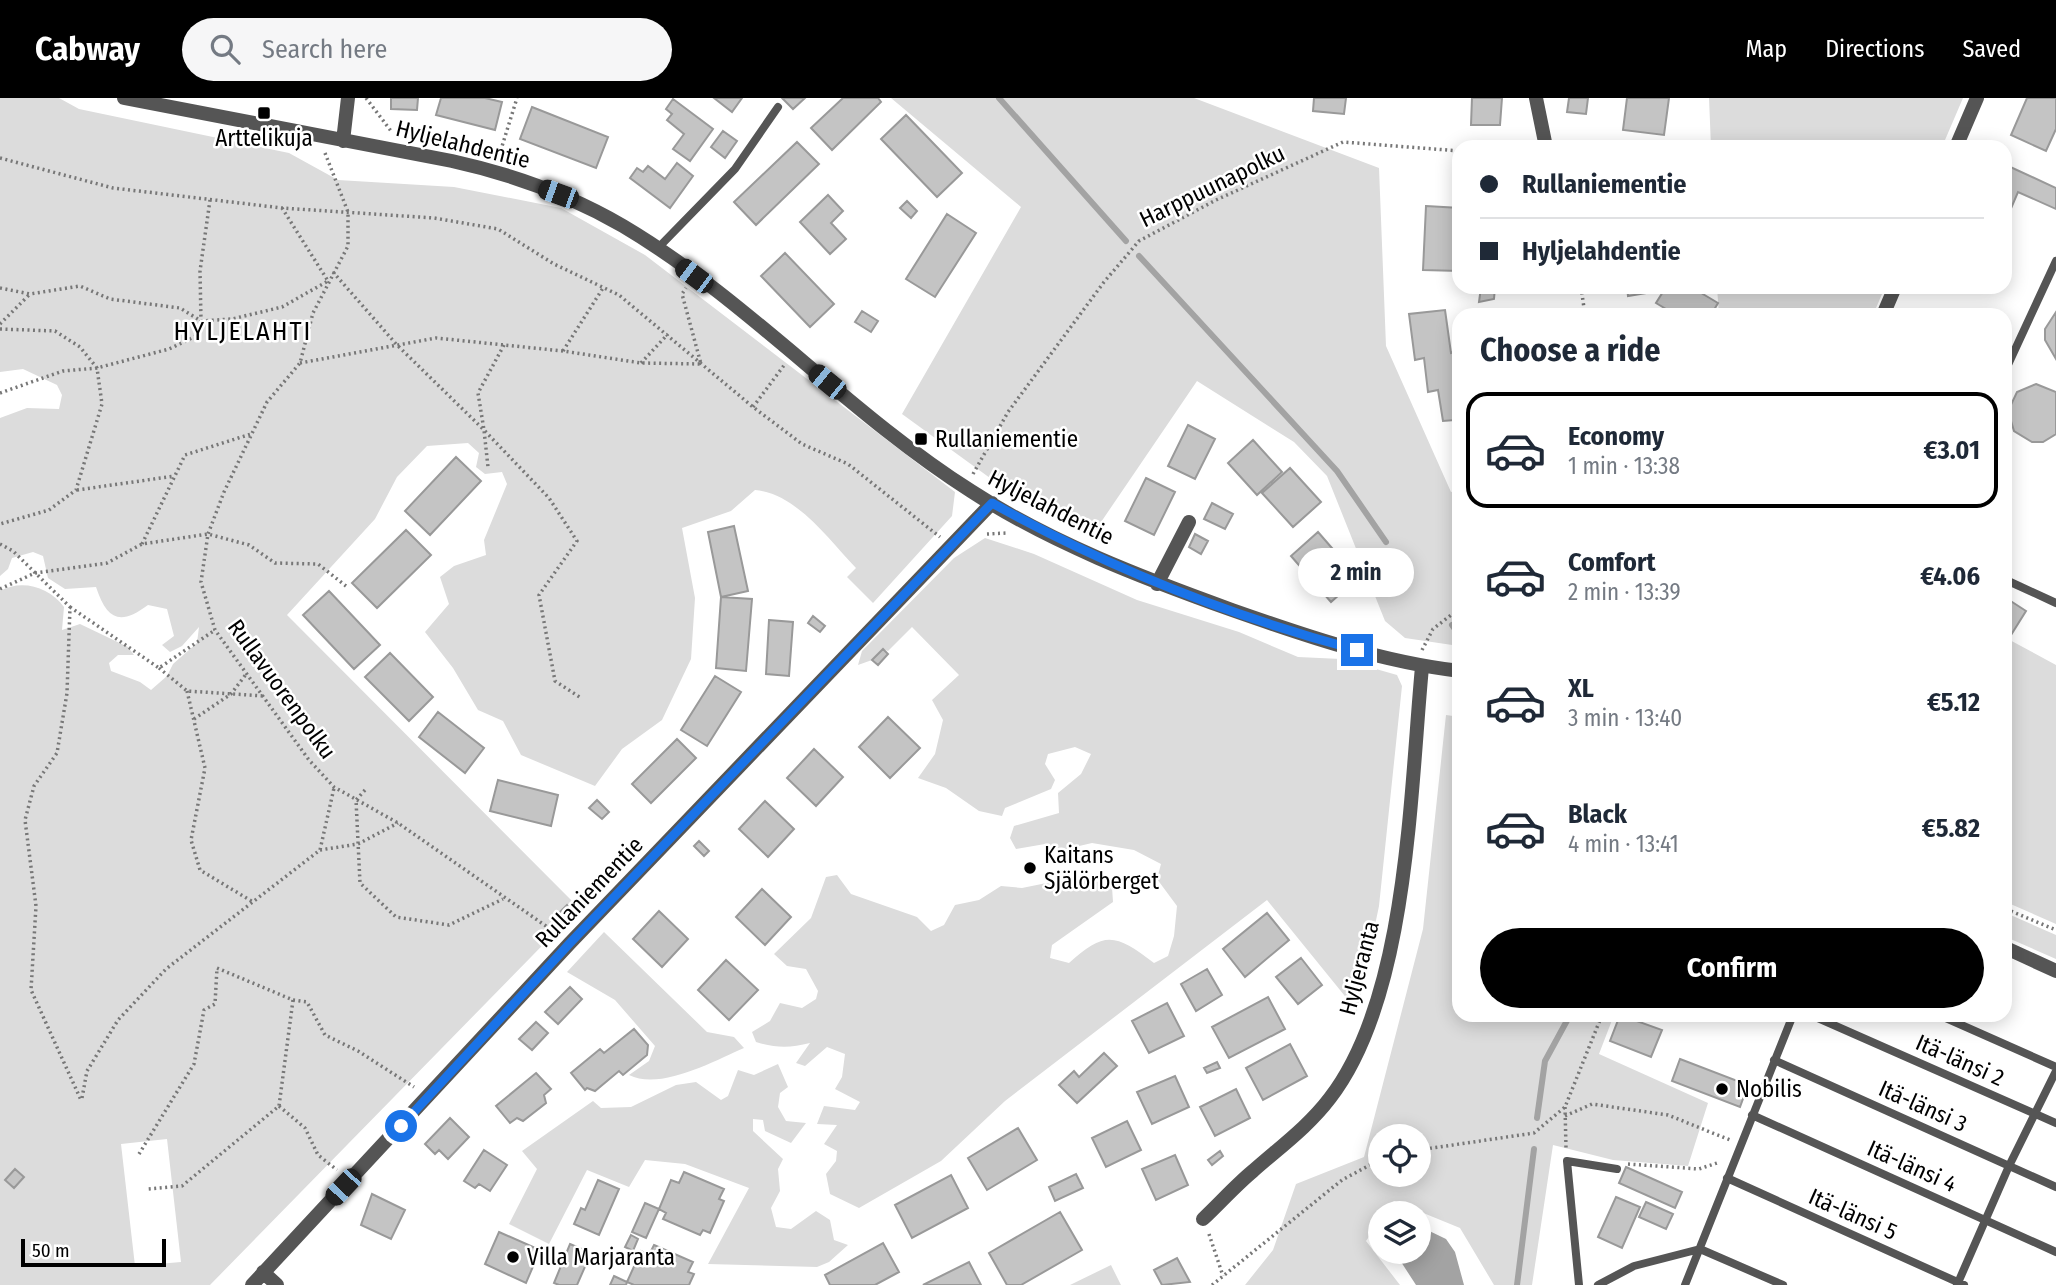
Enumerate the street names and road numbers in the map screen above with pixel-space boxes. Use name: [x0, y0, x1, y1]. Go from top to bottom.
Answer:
street label: Hyljelahdentie: [393, 114, 533, 174]
street label: Harppuunapolku: [1135, 139, 1289, 233]
street label: Hyljelahdentie: [983, 463, 1119, 551]
street label: Rullavuorenpolku: [222, 614, 342, 764]
street label: Rullaniementie: [529, 831, 649, 953]
street label: Hyljeranta: [1333, 918, 1385, 1018]
street label: Itä-länsi 2: [1912, 1028, 2008, 1092]
street label: Itä-länsi 3: [1875, 1074, 1971, 1138]
street label: Itä-länsi 4: [1863, 1134, 1961, 1198]
street label: Itä-länsi 5: [1804, 1182, 1902, 1246]

